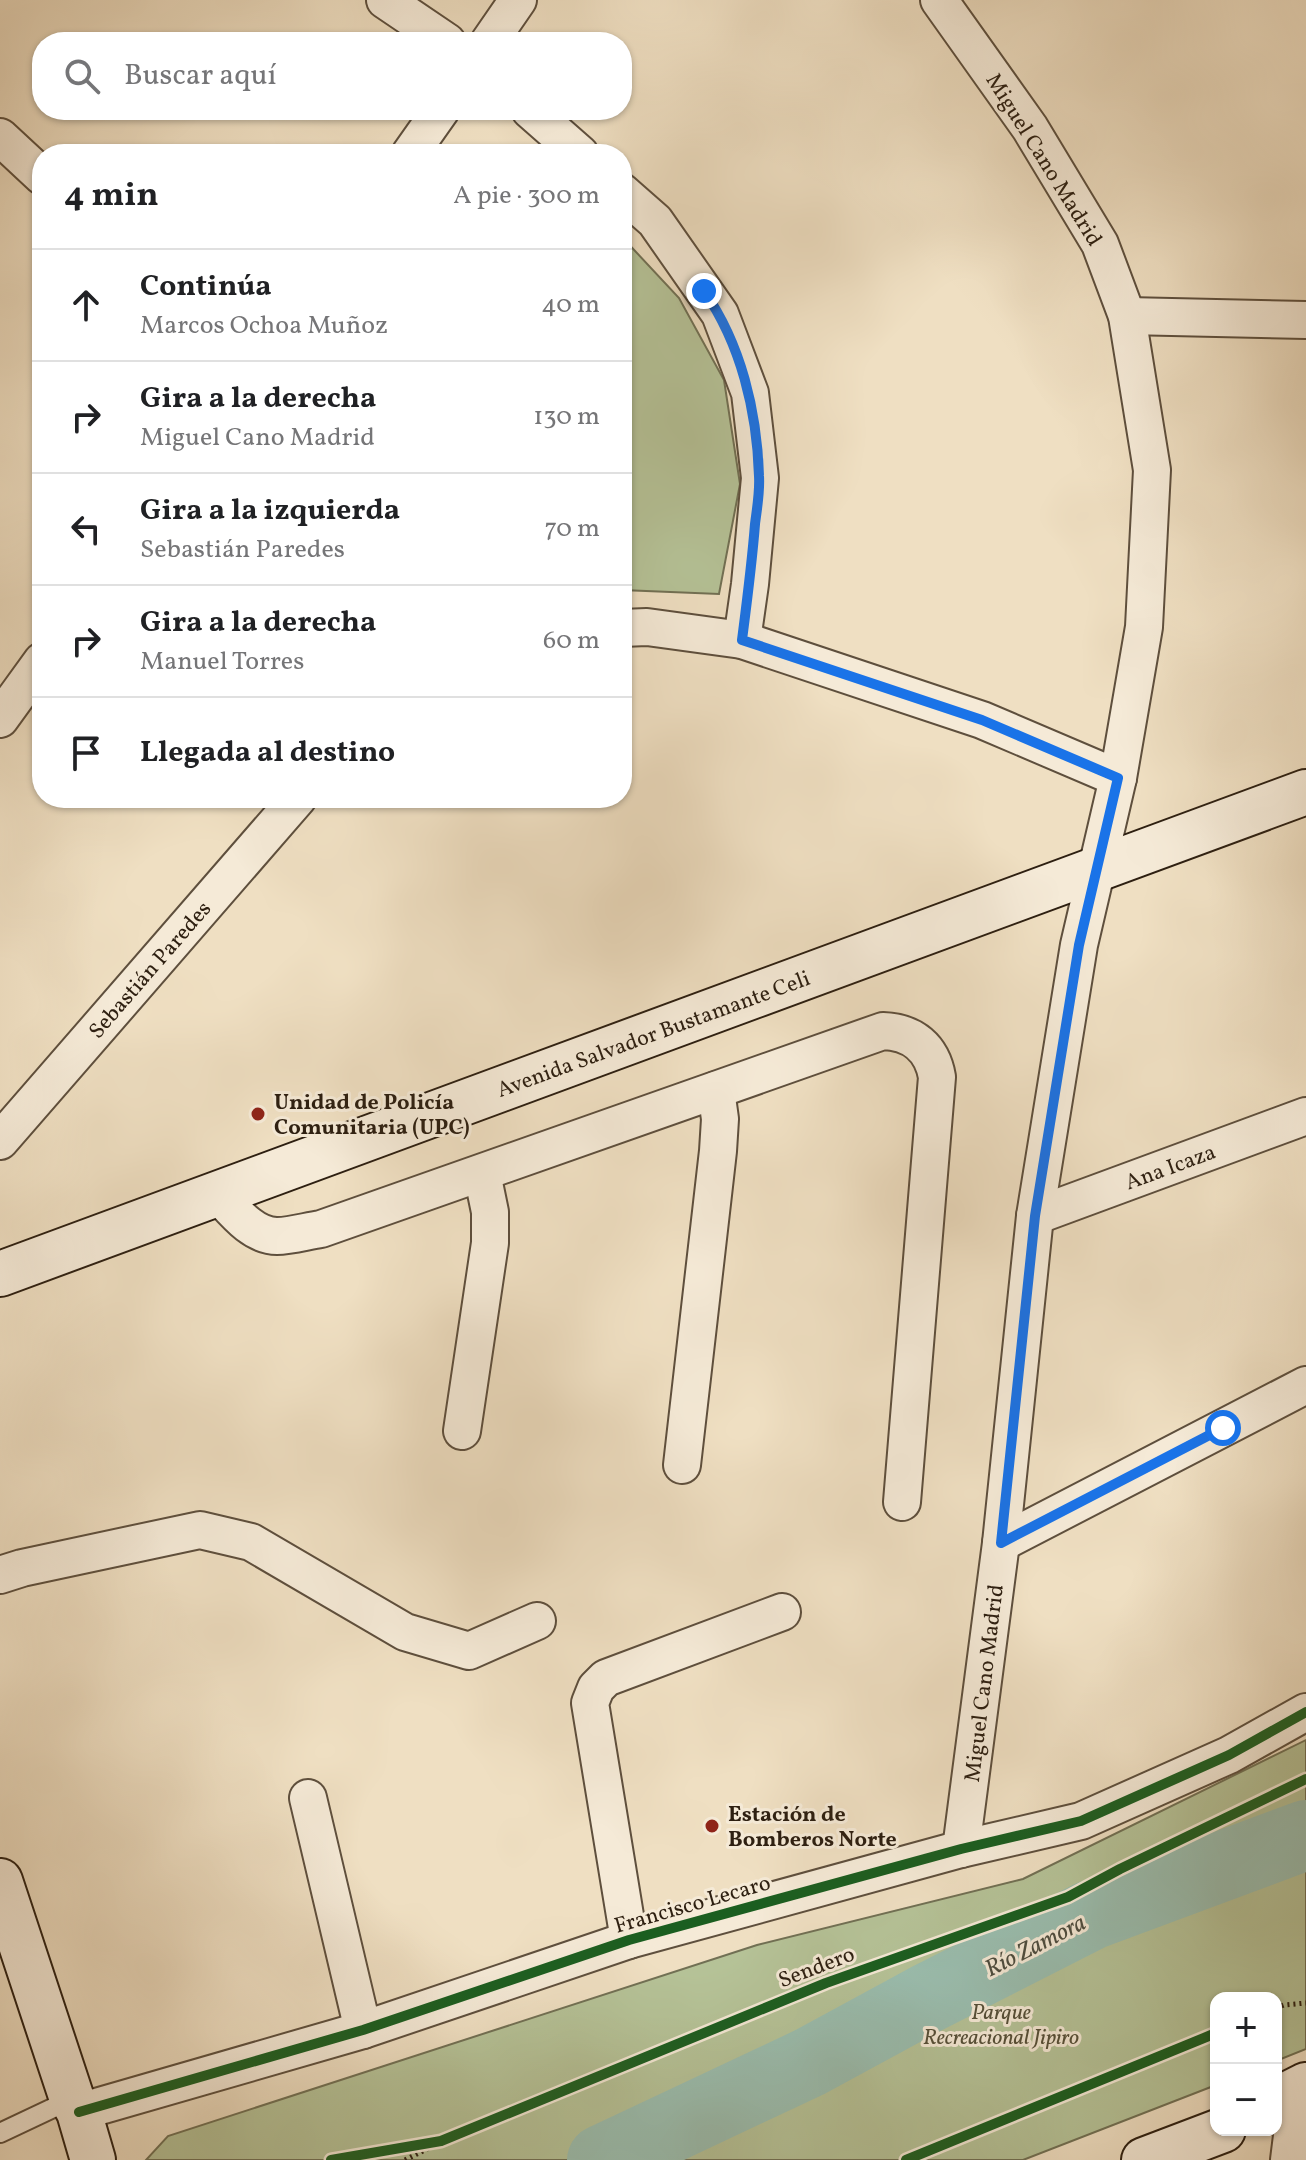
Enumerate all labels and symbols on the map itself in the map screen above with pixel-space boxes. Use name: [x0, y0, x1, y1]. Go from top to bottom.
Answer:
street label: Miguel Cano Madrid: [977, 68, 1109, 253]
route end: [686, 273, 722, 309]
street label: Sebastián Paredes: [82, 895, 219, 1046]
street label: Avenida Salvador Bustamante Celi: [493, 964, 815, 1107]
place label: Unidad de Policía Comunitaria (UPC): [274, 1088, 470, 1144]
marker: Unidad de Policía Comunitaria (UPC): [249, 1105, 267, 1123]
street label: Ana Icaza: [1121, 1138, 1221, 1199]
route start: [1205, 1410, 1241, 1446]
street label: Miguel Cano Madrid: [958, 1583, 1013, 1784]
place label: Estación de Bomberos Norte: [728, 1800, 897, 1856]
marker: Estación de Bomberos Norte: [703, 1817, 721, 1835]
street label: Francisco Lecaro: [611, 1868, 774, 1943]
water label: Río Zamora: [979, 1907, 1092, 1987]
street label: Sendero: [774, 1940, 860, 1997]
park label: Parque Recreacional Jipiro: [923, 1998, 1079, 2054]

